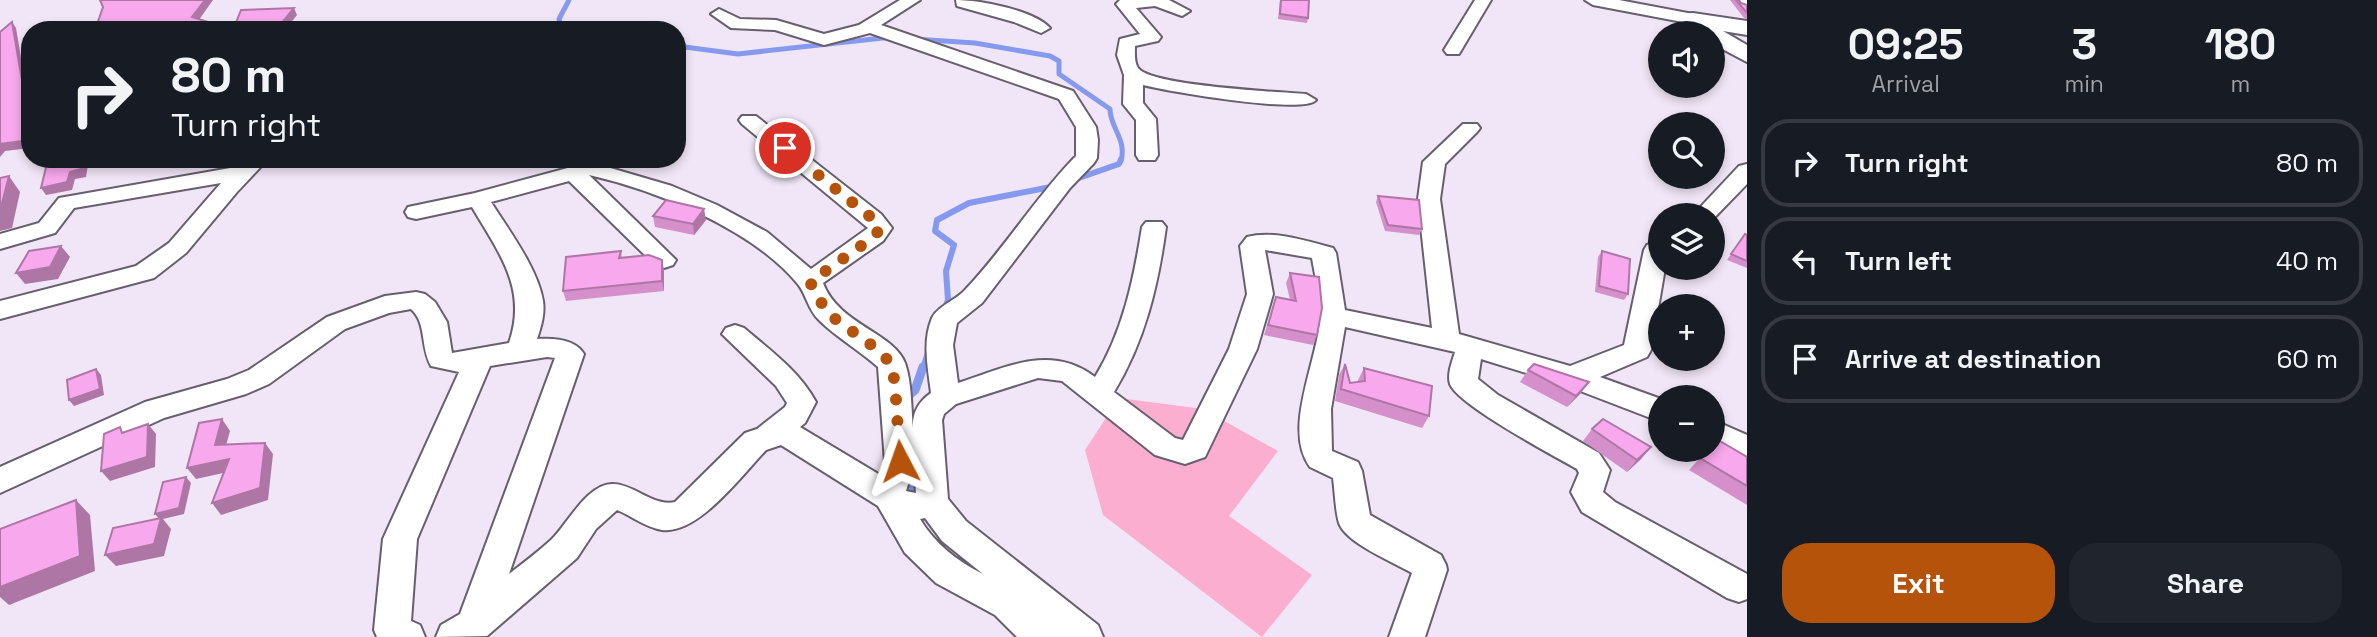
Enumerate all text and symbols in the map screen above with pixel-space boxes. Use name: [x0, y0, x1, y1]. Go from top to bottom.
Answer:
text: 09:25: [1848, 18, 1964, 71]
text: 3: [2071, 18, 2097, 71]
text: 180: [2205, 18, 2276, 71]
map controls: [1648, 21, 1725, 462]
button: sound: [1648, 21, 1725, 98]
text: 80 m: [171, 44, 286, 106]
icon: right: [56, 49, 147, 140]
text: Arrival: [1872, 69, 1940, 99]
text: min: [2064, 69, 2104, 99]
text: m: [2231, 69, 2250, 99]
text: Turn right: [171, 105, 321, 145]
button: search: [1648, 112, 1725, 189]
pin: [755, 118, 815, 178]
icon: arrive: [766, 129, 804, 167]
icon: right: [1786, 144, 1824, 182]
text: Turn right: [1845, 146, 1969, 180]
text: 80 m: [2276, 146, 2338, 180]
button: layers: [1648, 203, 1725, 280]
icon: left: [1786, 242, 1824, 280]
text: Turn left: [1845, 244, 1952, 278]
text: 40 m: [2276, 244, 2338, 278]
button: +: [1648, 294, 1725, 371]
icon: arrive: [1786, 340, 1824, 378]
text: Arrive at destination: [1845, 342, 2102, 376]
text: 60 m: [2276, 342, 2338, 376]
button: −: [1648, 385, 1725, 462]
position arrow: [863, 424, 937, 498]
button: Exit: [1782, 543, 2055, 623]
button: Share: [2069, 543, 2342, 623]

